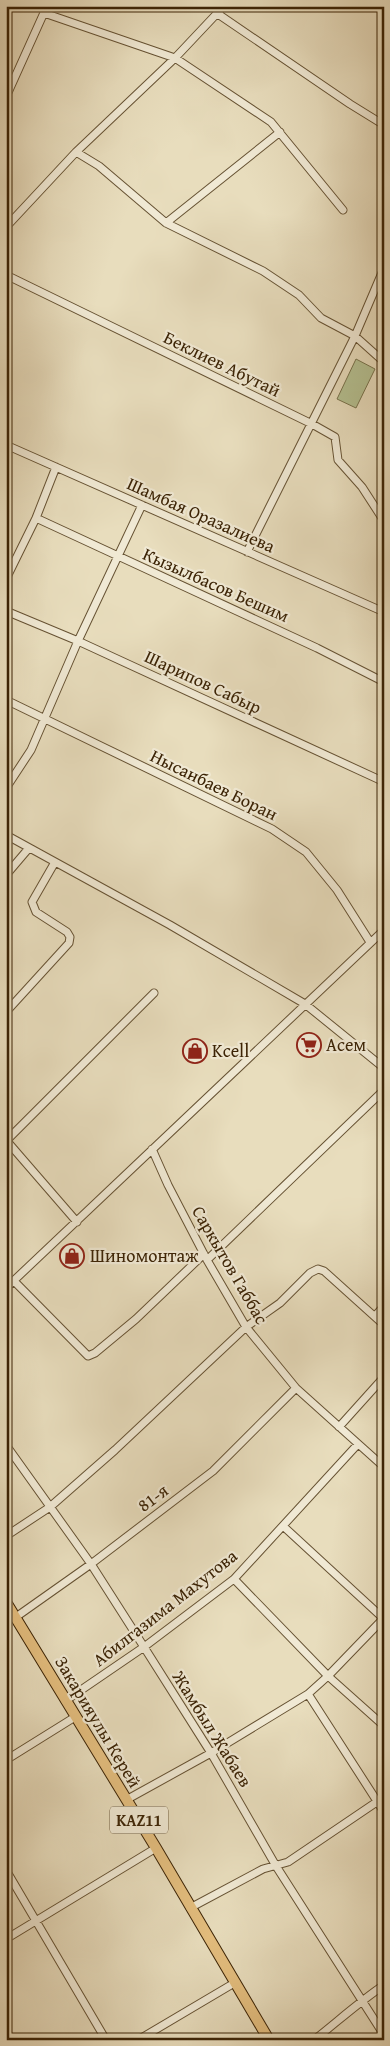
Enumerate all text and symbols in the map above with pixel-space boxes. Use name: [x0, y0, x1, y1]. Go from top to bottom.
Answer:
street label: Беклиев Абутай: [159, 324, 286, 404]
street label: Шамбая Оразалиева: [123, 470, 280, 559]
street label: Кызылбасов Бешим: [139, 540, 294, 629]
street label: Шарипов Сабыр: [140, 643, 266, 721]
street label: Нысанбаев Боран: [146, 742, 282, 827]
place label: Асем: [326, 1031, 366, 1058]
supermarket icon: Асем: [296, 1032, 322, 1058]
place label: Kcell: [212, 1037, 249, 1064]
shop icon: Kcell: [182, 1038, 208, 1064]
street label: Саркытов Габбас: [185, 1200, 275, 1329]
place label: Шиномонтаж: [90, 1242, 199, 1269]
shop icon: Шиномонтаж: [59, 1243, 85, 1269]
street label: 81-я: [132, 1477, 174, 1518]
street label: Абилгазима Махутова: [87, 1542, 243, 1673]
street label: Закарияулы Керей: [48, 1651, 149, 1793]
street label: Жамбыл Жабаев: [165, 1664, 259, 1792]
road number: KAZ11: [110, 1806, 168, 1834]

